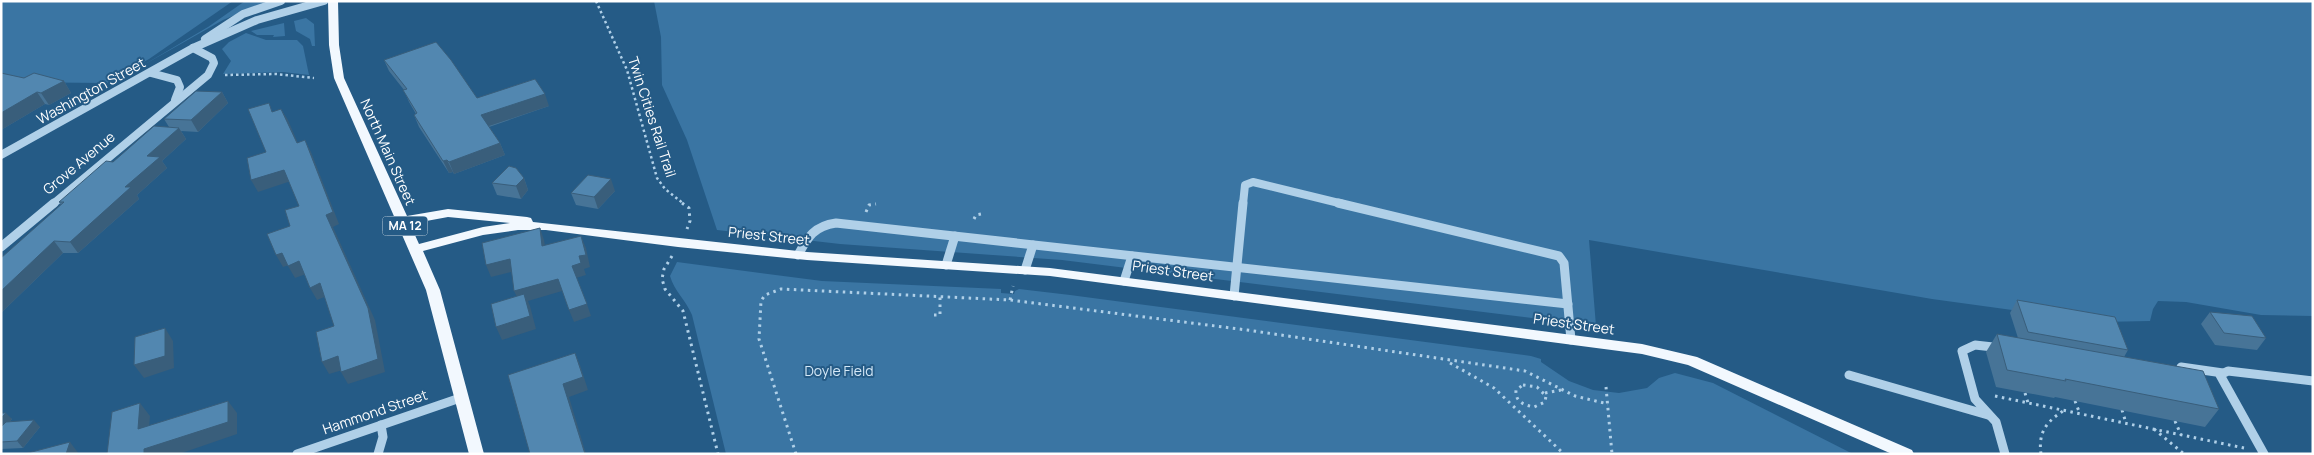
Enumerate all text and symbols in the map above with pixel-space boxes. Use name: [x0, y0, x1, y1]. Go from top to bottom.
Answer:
street label: Washington Street: [33, 53, 149, 128]
street label: Twin Cities Rail Trail: [624, 54, 681, 180]
street label: North Main Street: [356, 96, 421, 208]
street label: Grove Avenue: [39, 127, 119, 198]
road number: MA 12: [382, 217, 428, 236]
street label: Priest Street: [727, 222, 811, 249]
street label: Priest Street: [1131, 255, 1215, 286]
street label: Priest Street: [1532, 308, 1616, 339]
park label: Doyle Field: [804, 361, 874, 380]
street label: Hammond Street: [320, 385, 430, 438]

